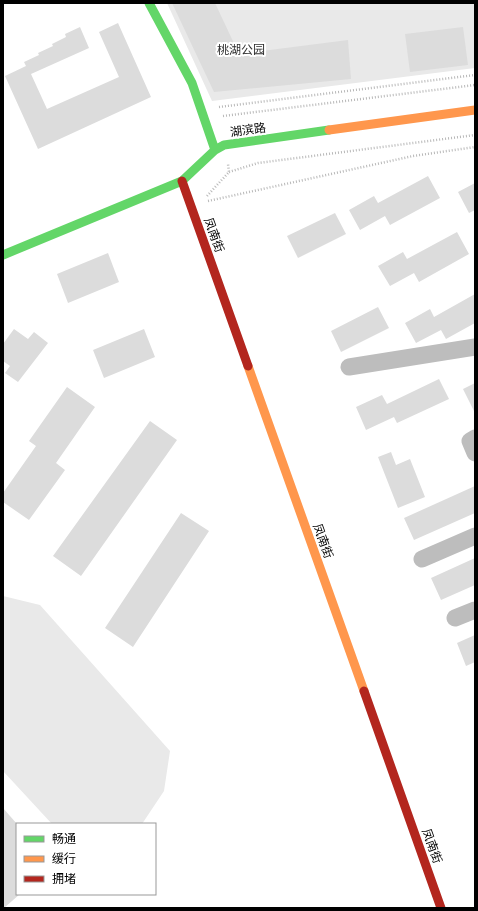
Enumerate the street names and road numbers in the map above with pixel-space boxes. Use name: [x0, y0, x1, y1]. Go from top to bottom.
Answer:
street label: 湖滨路: [229, 121, 267, 139]
street label: 凤南街: [201, 216, 227, 254]
street label: 凤南街: [310, 522, 336, 560]
street label: 凤南街: [419, 827, 445, 865]

